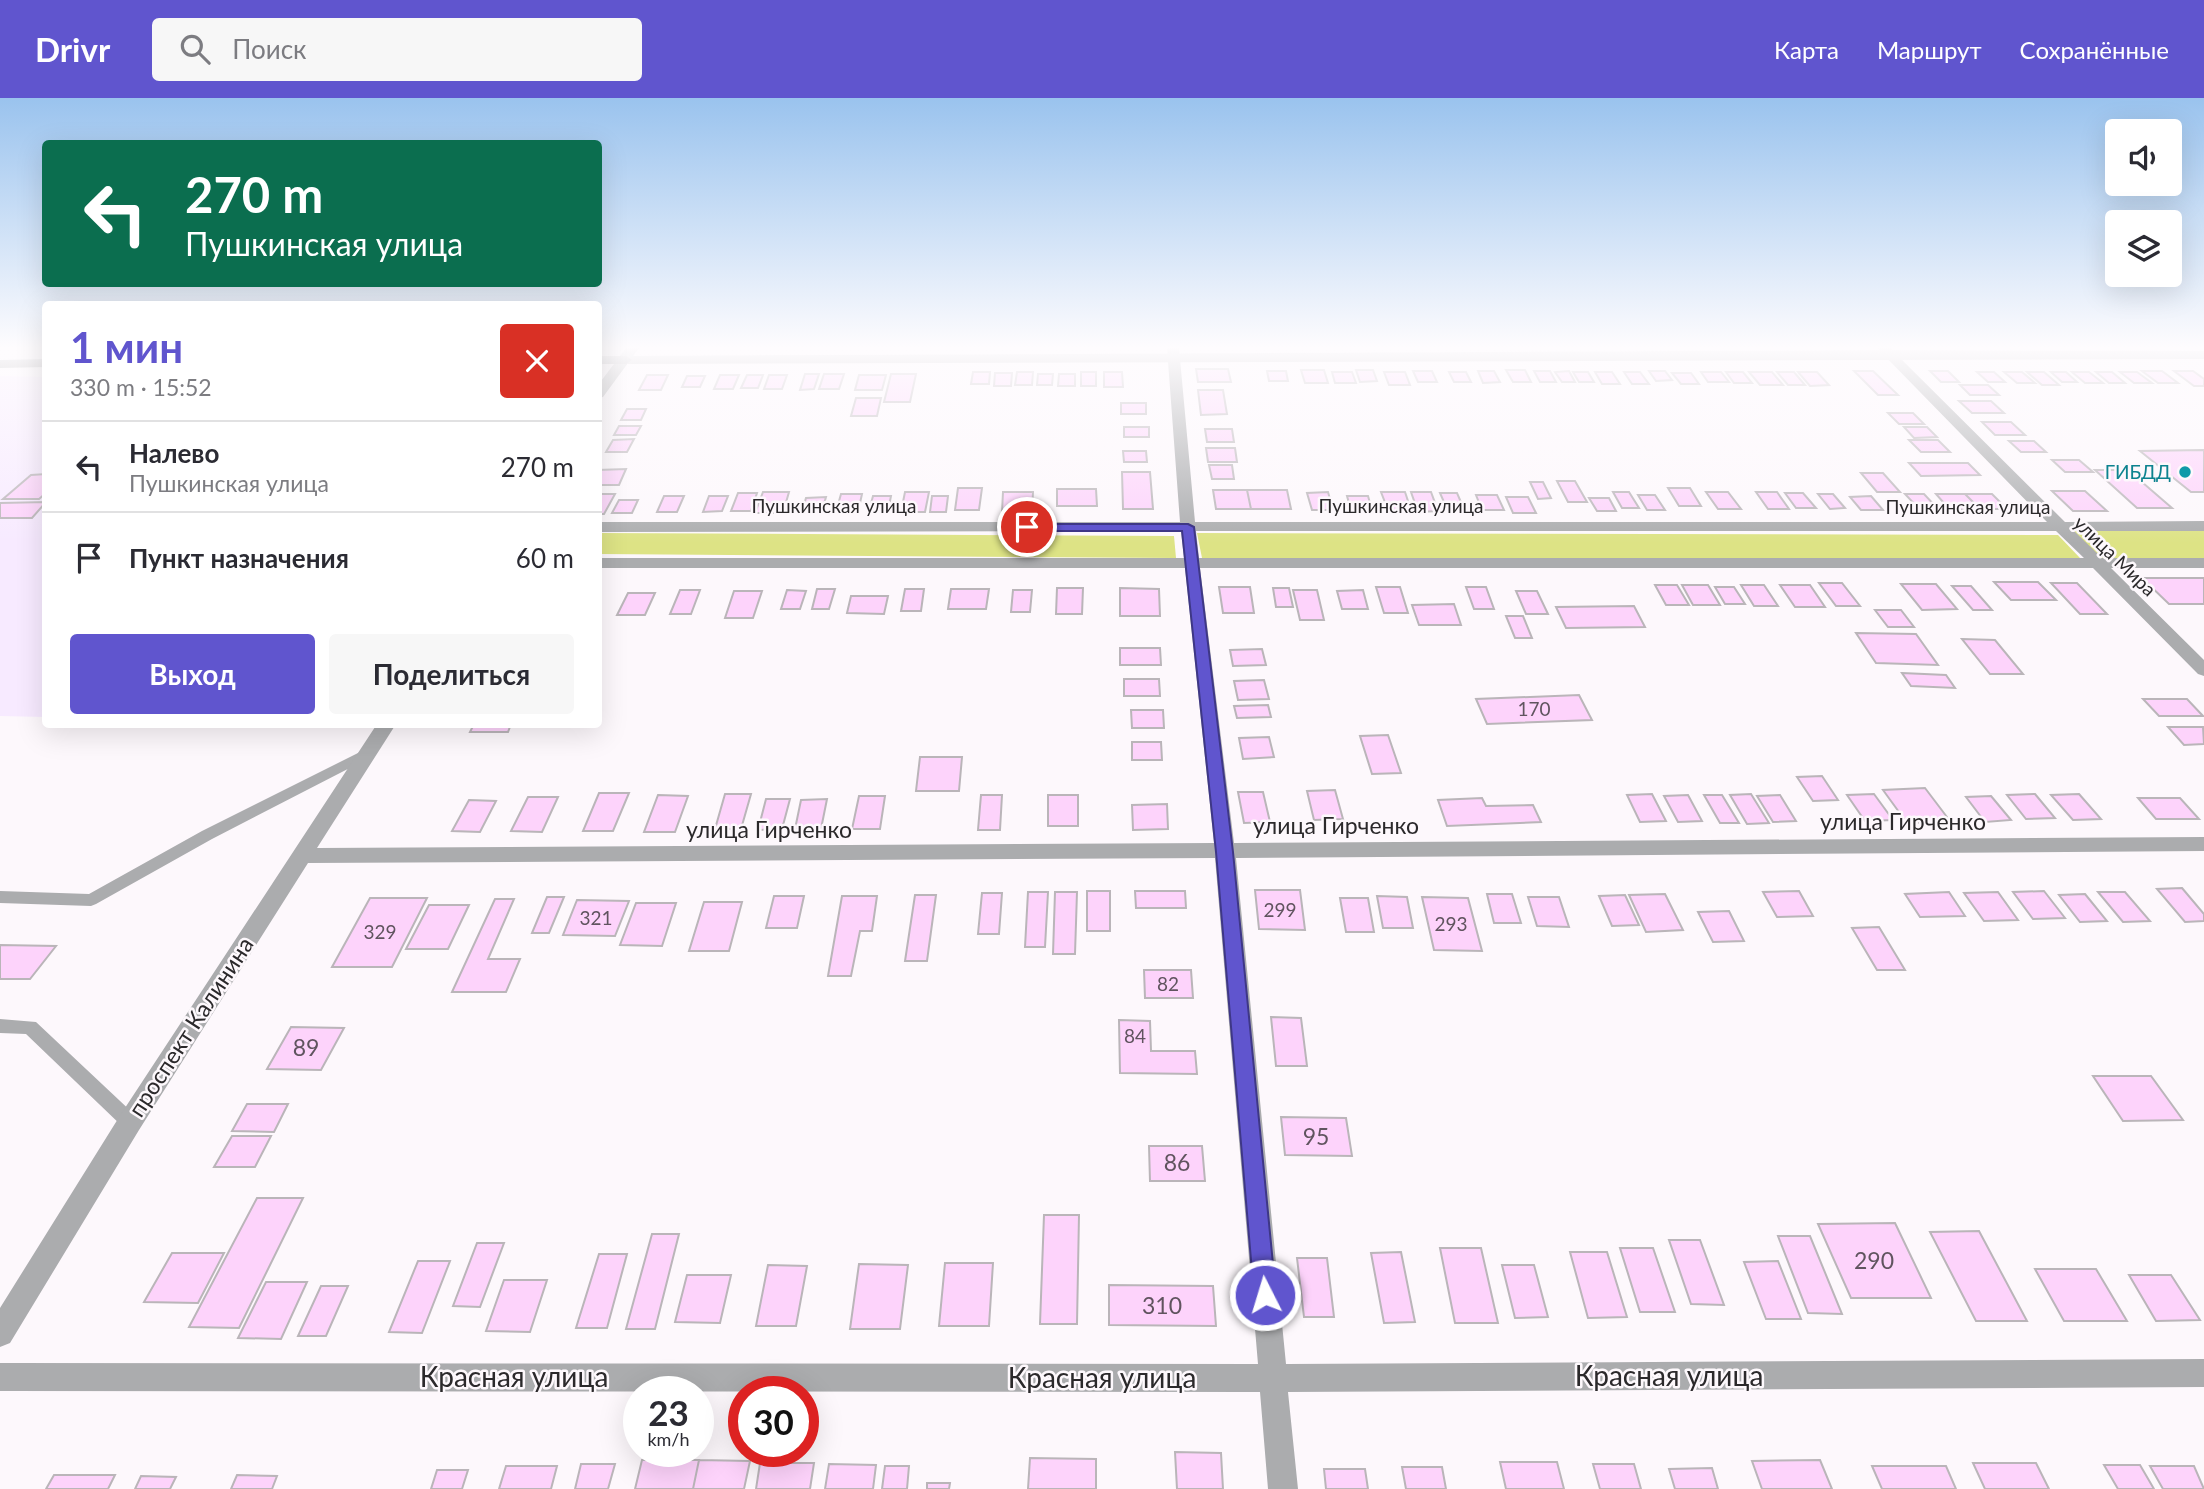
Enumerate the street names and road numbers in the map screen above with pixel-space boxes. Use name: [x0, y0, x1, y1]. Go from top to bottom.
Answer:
street label: Пушкинская улица: [751, 494, 917, 517]
street label: Пушкинская улица: [1318, 494, 1484, 517]
street label: Пушкинская улица: [1885, 495, 2051, 518]
street label: улица Мира: [2069, 511, 2161, 600]
street label: улица Гирченко: [1820, 807, 1986, 835]
street label: улица Гирченко: [1253, 811, 1419, 839]
street label: улица Гирченко: [686, 815, 852, 843]
street label: проспект Калинина: [122, 931, 259, 1121]
street label: Красная улица: [1575, 1358, 1763, 1392]
street label: Красная улица: [420, 1359, 608, 1393]
street label: Красная улица: [1008, 1360, 1196, 1394]

